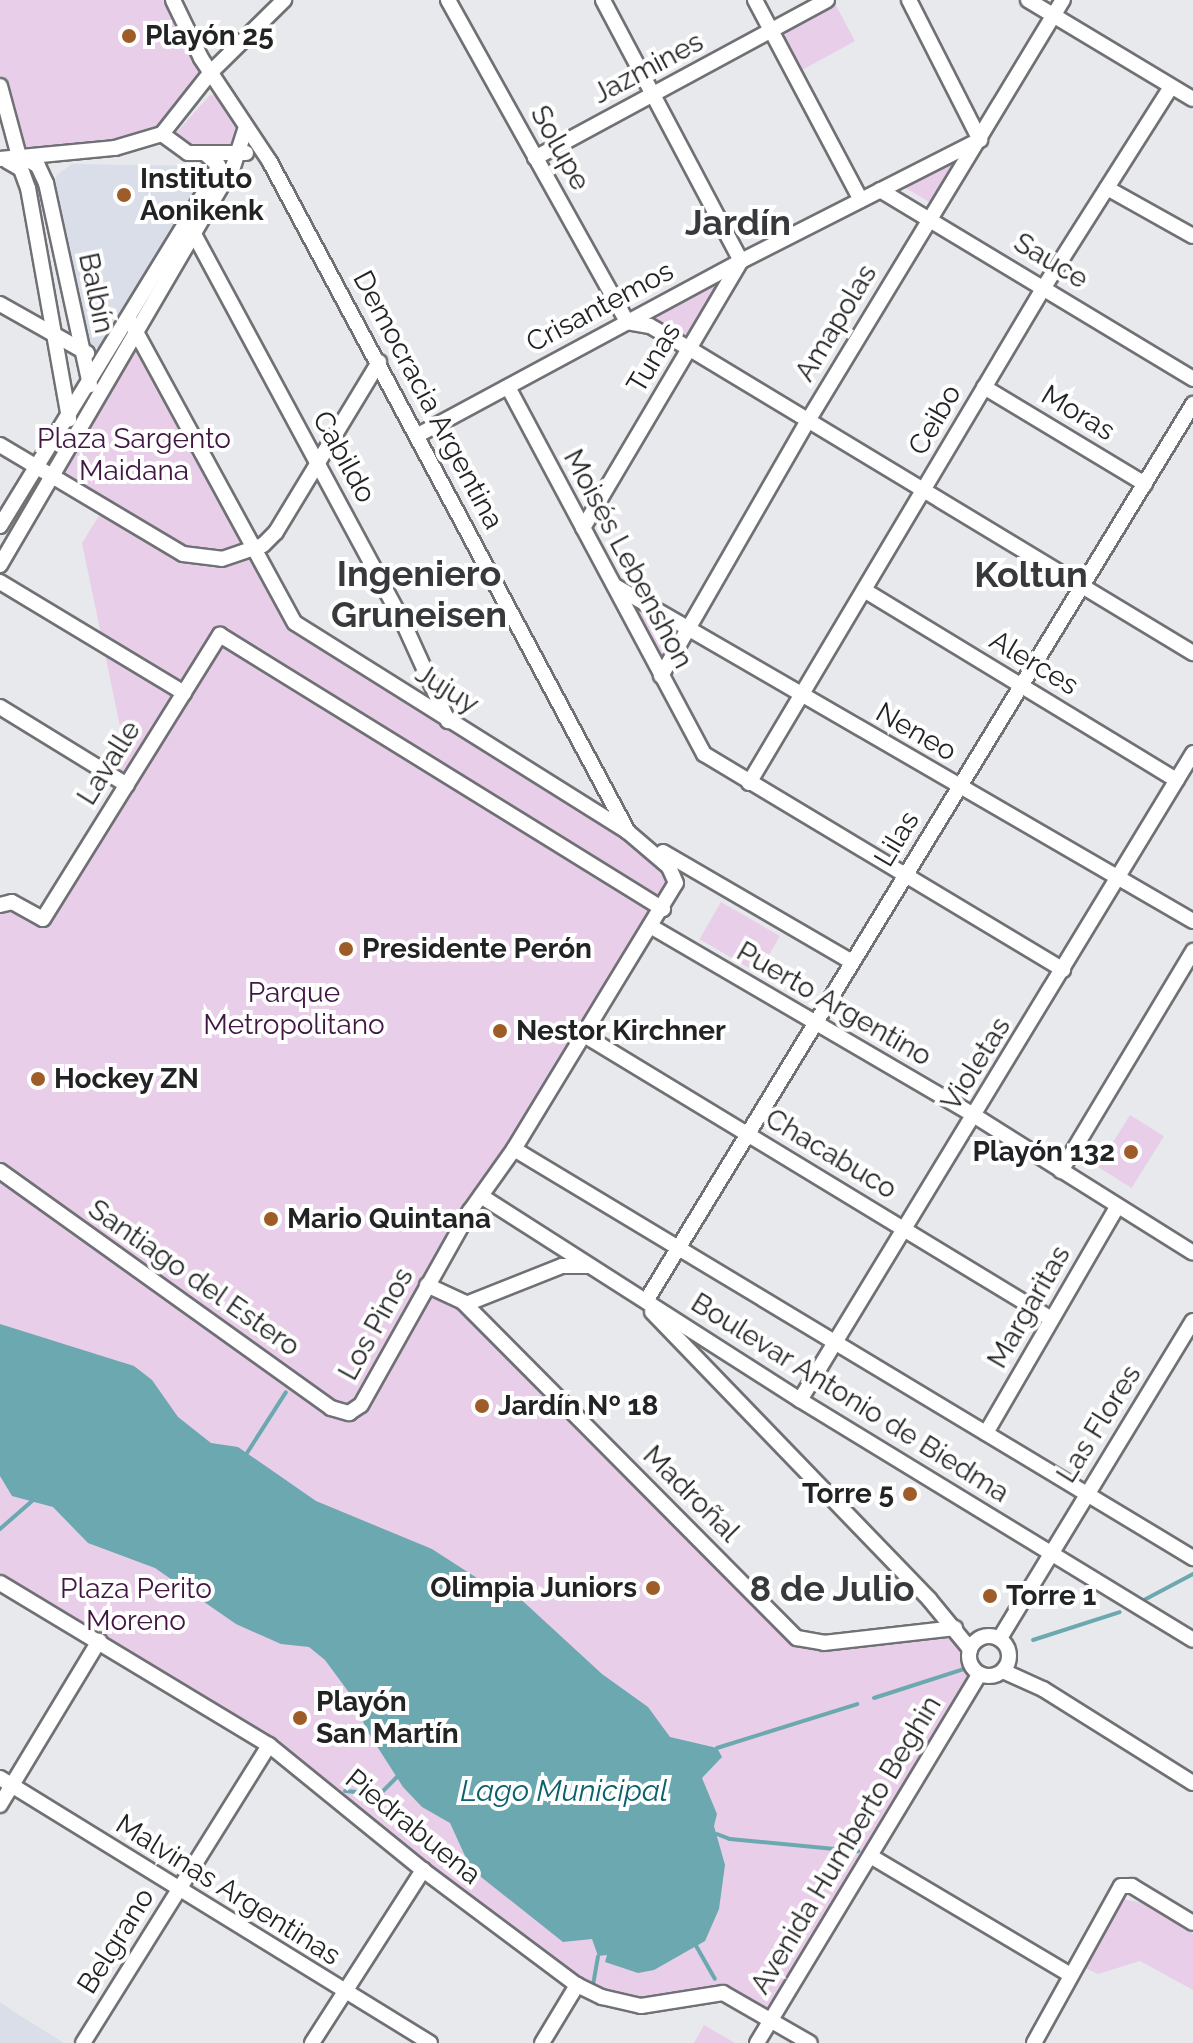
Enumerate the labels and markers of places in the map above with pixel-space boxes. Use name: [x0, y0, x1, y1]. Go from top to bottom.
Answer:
place label: Playón 25: [145, 19, 274, 53]
marker: Playón 25: [120, 27, 138, 45]
place label: Instituto Aonikenk: [140, 162, 264, 228]
marker: Instituto Aonikenk: [115, 186, 133, 204]
place label: Presidente Perón: [362, 932, 592, 966]
marker: Presidente Perón: [337, 940, 355, 958]
place label: Nestor Kirchner: [516, 1014, 726, 1048]
marker: Nestor Kirchner: [491, 1022, 509, 1040]
place label: Hockey ZN: [54, 1062, 200, 1096]
marker: Hockey ZN: [29, 1070, 47, 1088]
place label: Playón 132: [972, 1135, 1115, 1169]
marker: Playón 132: [1122, 1143, 1140, 1161]
place label: Mario Quintana: [287, 1202, 491, 1236]
marker: Mario Quintana: [262, 1210, 280, 1228]
place label: Jardín Nº 18: [498, 1389, 658, 1423]
marker: Jardín Nº 18: [473, 1397, 491, 1415]
place label: Torre 5: [802, 1477, 894, 1511]
marker: Torre 5: [901, 1485, 919, 1503]
place label: Olimpia Juniors: [430, 1571, 637, 1605]
marker: Olimpia Juniors: [644, 1579, 662, 1597]
place label: Torre 1: [1006, 1579, 1096, 1613]
marker: Torre 1: [981, 1587, 999, 1605]
place label: Playón San Martín: [316, 1685, 459, 1751]
marker: Playón San Martín: [291, 1709, 309, 1727]

